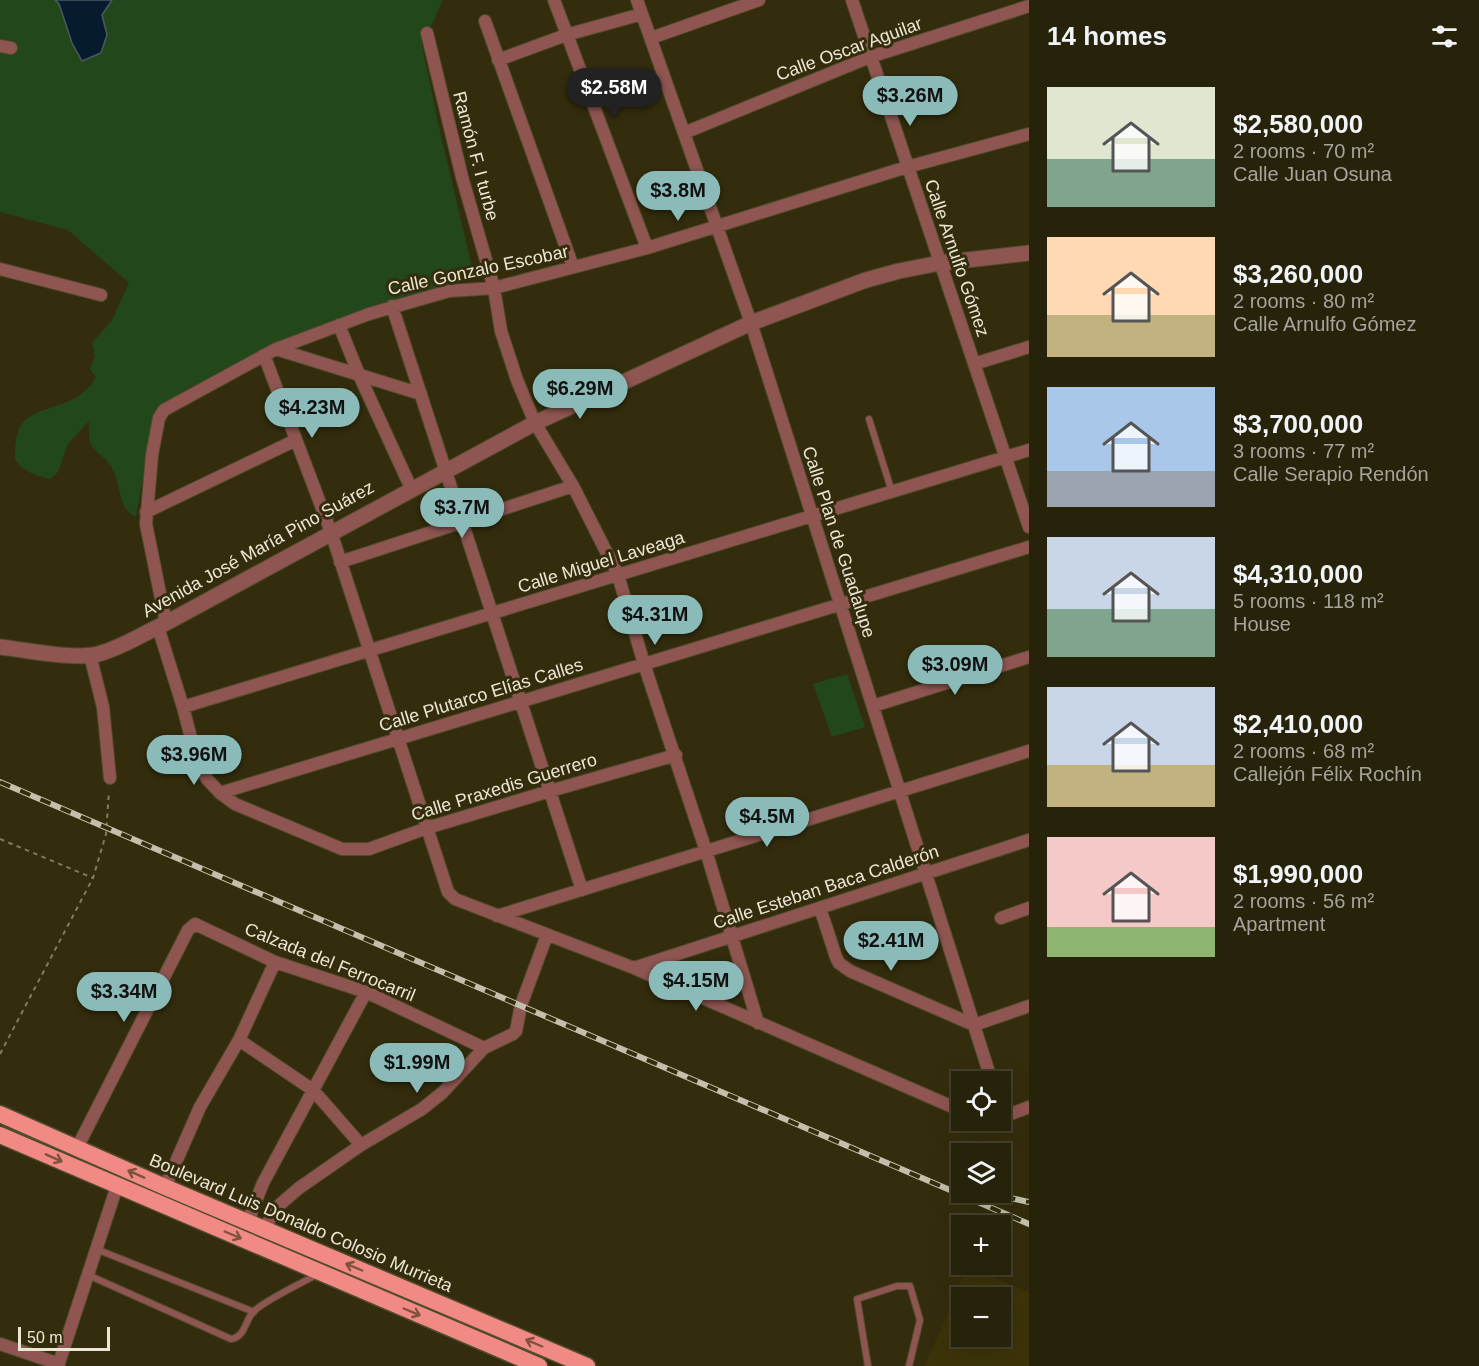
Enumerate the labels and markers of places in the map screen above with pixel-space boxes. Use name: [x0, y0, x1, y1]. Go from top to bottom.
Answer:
pin: $2.58M: [565, 68, 663, 119]
pin: $3.26M: [861, 76, 959, 127]
pin: $3.8M: [636, 171, 720, 222]
pin: $6.29M: [531, 369, 629, 420]
pin: $4.23M: [263, 388, 361, 439]
pin: $3.7M: [420, 488, 504, 539]
pin: $4.31M: [606, 595, 704, 646]
pin: $3.09M: [906, 645, 1004, 696]
pin: $3.96M: [145, 735, 243, 786]
pin: $4.5M: [725, 797, 809, 848]
pin: $2.41M: [842, 921, 940, 972]
pin: $4.15M: [647, 961, 745, 1012]
pin: $3.34M: [75, 972, 173, 1023]
pin: $1.99M: [368, 1043, 466, 1094]

